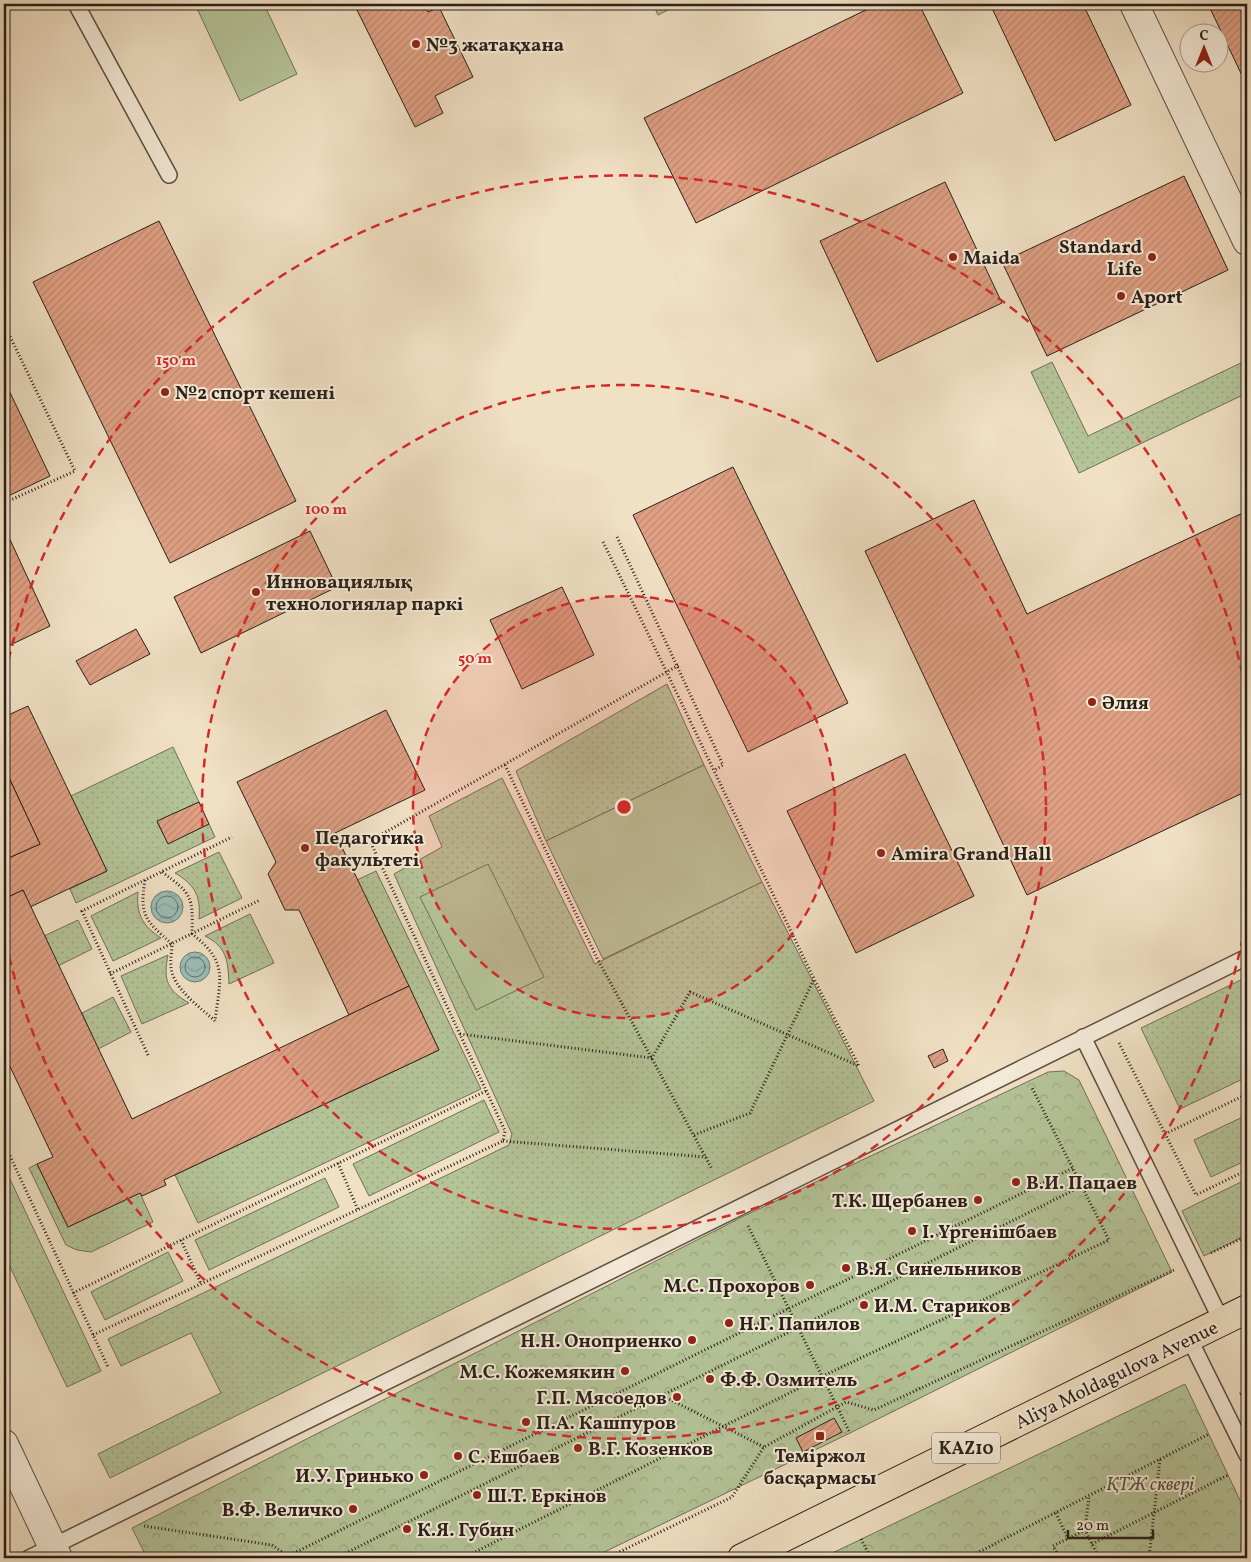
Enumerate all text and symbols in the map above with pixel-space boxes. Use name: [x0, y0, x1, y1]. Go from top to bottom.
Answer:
north arrow: [1178, 22, 1228, 72]
text: С: [1199, 27, 1209, 46]
place label: №3 жатақхана: [426, 33, 564, 59]
marker: №3 жатақхана: [410, 38, 422, 50]
place label: Standard Life: [1059, 235, 1142, 283]
place label: Maida: [963, 246, 1020, 272]
marker: Maida: [947, 251, 959, 263]
marker: Standard Life: [1146, 251, 1158, 263]
place label: Aport: [1131, 285, 1183, 311]
marker: Aport: [1115, 290, 1127, 302]
text: 150 m: [156, 351, 196, 372]
place label: №2 спорт кешені: [175, 381, 335, 407]
marker: №2 спорт кешені: [159, 386, 171, 398]
text: 100 m: [305, 500, 348, 521]
place label: Инновациялық технологиялар паркі: [266, 570, 464, 618]
marker: Инновациялық технологиялар паркі: [250, 586, 262, 598]
text: 50 m: [458, 649, 492, 670]
place label: Әлия: [1102, 691, 1149, 717]
marker: Әлия: [1086, 696, 1098, 708]
centre of rings: [615, 798, 633, 816]
place label: Педагогика факультеті: [315, 826, 424, 874]
marker: Педагогика факультеті: [299, 842, 311, 854]
place label: Amira Grand Hall: [891, 842, 1051, 868]
marker: Amira Grand Hall: [875, 847, 887, 859]
place label: В.И. Пацаев: [1026, 1171, 1137, 1197]
marker: В.И. Пацаев: [1010, 1176, 1022, 1188]
place label: Т.К. Щербанев: [832, 1189, 968, 1215]
marker: Т.К. Щербанев: [972, 1194, 984, 1206]
place label: І. Үргенішбаев: [922, 1220, 1057, 1246]
marker: І. Үргенішбаев: [906, 1225, 918, 1237]
place label: В.Я. Синельников: [856, 1257, 1022, 1283]
marker: В.Я. Синельников: [840, 1262, 852, 1274]
place label: М.С. Прохоров: [663, 1274, 800, 1300]
marker: М.С. Прохоров: [804, 1279, 816, 1291]
place label: И.М. Стариков: [874, 1294, 1011, 1320]
marker: И.М. Стариков: [858, 1299, 870, 1311]
place label: Н.Г. Папилов: [739, 1312, 860, 1338]
street label: Aliya Moldagulova Avenue: [1011, 1315, 1223, 1436]
marker: Н.Г. Папилов: [723, 1317, 735, 1329]
place label: Н.Н. Оноприенко: [520, 1329, 682, 1355]
marker: Н.Н. Оноприенко: [686, 1334, 698, 1346]
place label: М.С. Кожемякин: [459, 1360, 615, 1386]
marker: М.С. Кожемякин: [619, 1365, 631, 1377]
place label: Ф.Ф. Озмитель: [720, 1368, 857, 1394]
marker: Ф.Ф. Озмитель: [704, 1373, 716, 1385]
place label: Г.П. Мясоедов: [536, 1386, 667, 1412]
marker: Г.П. Мясоедов: [671, 1391, 683, 1403]
place label: П.А. Кашпуров: [536, 1411, 676, 1437]
marker: П.А. Кашпуров: [520, 1416, 532, 1428]
marker: Теміржол басқармасы: [814, 1430, 826, 1442]
road number: KAZ10: [932, 1432, 1000, 1464]
place label: В.Г. Козенков: [588, 1437, 713, 1463]
marker: В.Г. Козенков: [572, 1442, 584, 1454]
place label: Теміржол басқармасы: [764, 1444, 876, 1492]
place label: С. Ешбаев: [468, 1445, 560, 1471]
marker: С. Ешбаев: [452, 1450, 464, 1462]
place label: И.У. Гринько: [295, 1464, 414, 1490]
marker: И.У. Гринько: [418, 1469, 430, 1481]
park label: ҚТЖ сквері: [1106, 1472, 1194, 1498]
place label: Ш.Т. Еркінов: [487, 1484, 607, 1510]
marker: Ш.Т. Еркінов: [471, 1489, 483, 1501]
place label: В.Ф. Величко: [222, 1498, 343, 1524]
marker: В.Ф. Величко: [347, 1503, 359, 1515]
scale bar: [1068, 1507, 1154, 1539]
text: 20 m: [1076, 1516, 1109, 1537]
place label: К.Я. Губин: [417, 1518, 514, 1544]
marker: К.Я. Губин: [401, 1523, 413, 1535]

